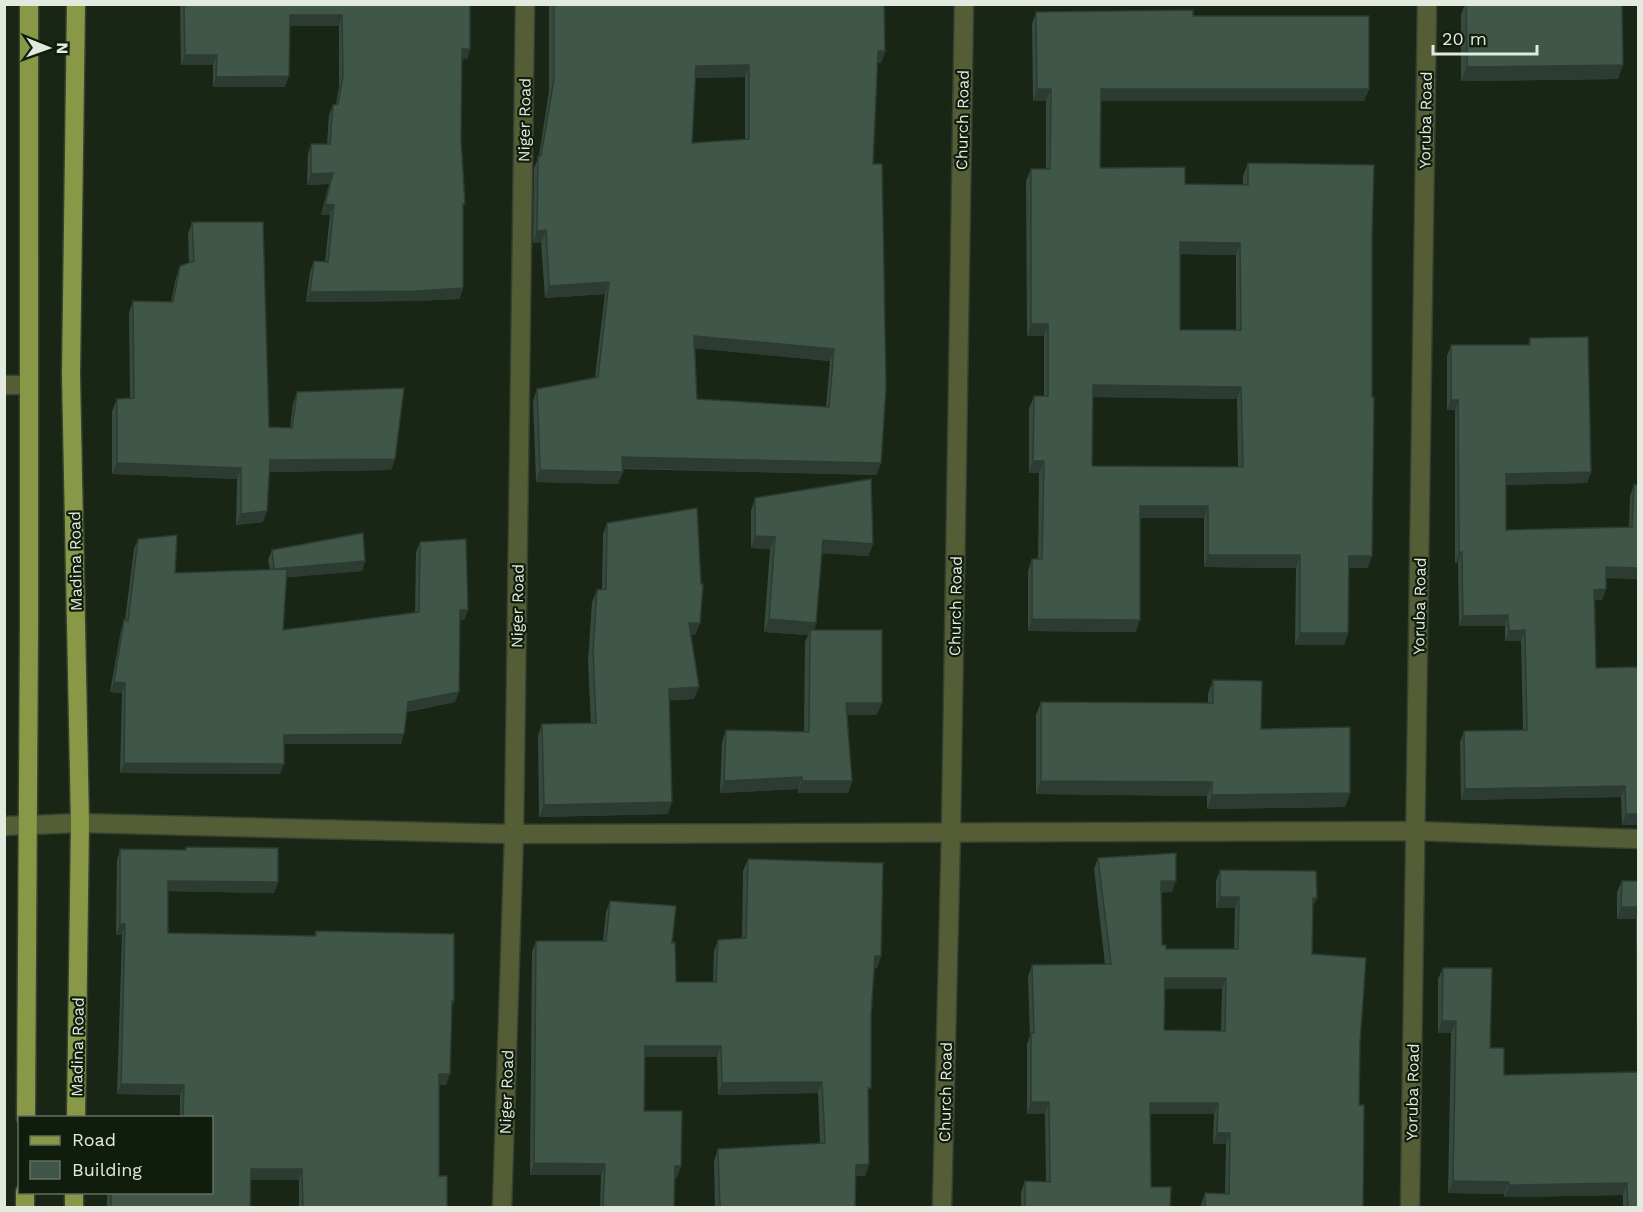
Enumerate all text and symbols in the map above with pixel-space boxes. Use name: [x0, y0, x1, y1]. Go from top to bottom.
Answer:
north arrow: [18, 18, 78, 78]
scale bar: [1433, 18, 1536, 56]
text: 20 m: [1442, 28, 1487, 49]
text: N: [53, 42, 72, 54]
street label: Church Road: [952, 70, 973, 170]
street label: Yoruba Road: [1415, 71, 1436, 169]
street label: Niger Road: [514, 78, 535, 162]
street label: Madina Road: [65, 511, 86, 611]
street label: Church Road: [945, 556, 966, 656]
street label: Yoruba Road: [1409, 557, 1430, 655]
street label: Niger Road: [507, 564, 528, 648]
street label: Madina Road: [67, 997, 88, 1097]
street label: Church Road: [935, 1042, 956, 1142]
street label: Yoruba Road: [1402, 1043, 1423, 1141]
street label: Niger Road: [496, 1050, 517, 1135]
legend: [18, 1116, 213, 1194]
text: Road: [72, 1129, 116, 1150]
text: Building: [72, 1159, 142, 1180]

